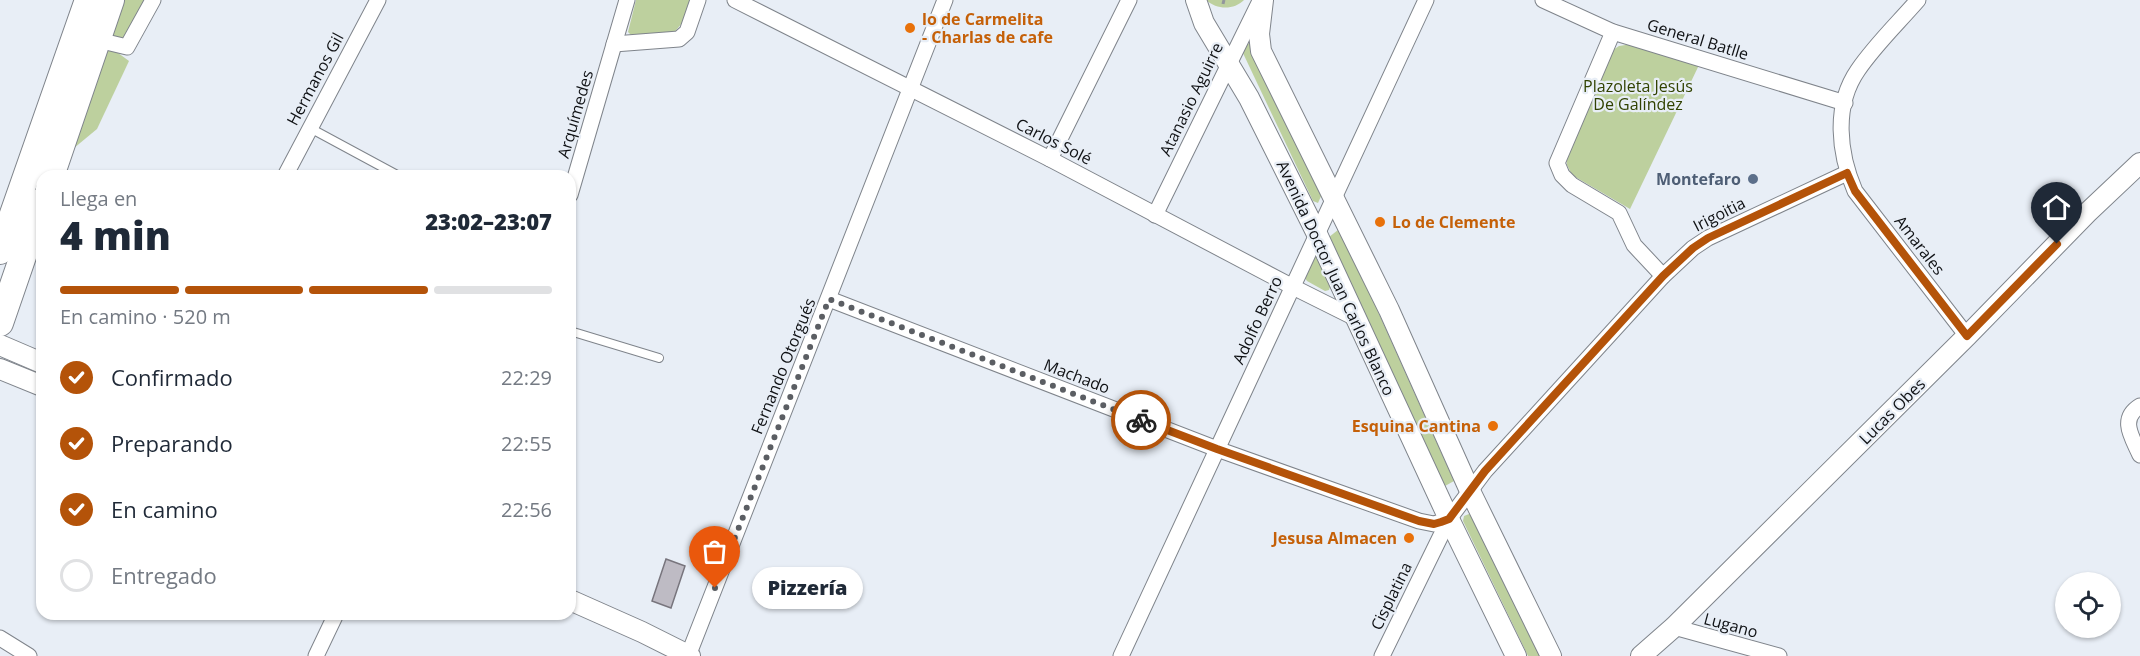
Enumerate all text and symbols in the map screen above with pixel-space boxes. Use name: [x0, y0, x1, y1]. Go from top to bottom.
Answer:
place label: lo de Carmelita - Charlas de cafe: [922, 8, 1053, 48]
street label: General Batlle: [1645, 13, 1751, 65]
marker: lo de Carmelita - Charlas de cafe: [903, 21, 917, 35]
street label: Hermanos Gil: [281, 29, 349, 129]
street label: Atanasio Aguirre: [1154, 39, 1228, 159]
street label: Arquímedes: [552, 67, 598, 161]
park label: Plazoleta Jesús De Galíndez: [1583, 75, 1693, 115]
street label: Carlos Solé: [1012, 113, 1096, 170]
street label: Avenida Doctor Juan Carlos Blanco: [1272, 157, 1400, 399]
place label: Montefaro: [1656, 168, 1741, 190]
marker: Montefaro: [1746, 172, 1760, 186]
pin: [2031, 182, 2082, 244]
text: Llega en: [60, 185, 137, 212]
street label: Irigoitia: [1689, 191, 1749, 237]
icon: home: [2040, 191, 2073, 224]
text: 23:02–23:07: [425, 206, 552, 236]
text: 4 min: [60, 208, 171, 261]
place label: Lo de Clemente: [1392, 211, 1515, 233]
street label: Amarales: [1890, 211, 1950, 279]
marker: Lo de Clemente: [1373, 215, 1387, 229]
street label: Adolfo Berro: [1227, 272, 1287, 368]
street label: Fernando Otorgués: [746, 295, 820, 437]
text: En camino · 520 m: [60, 303, 231, 330]
street label: Machado: [1041, 353, 1113, 399]
icon: check: [60, 361, 93, 394]
text: Confirmado: [111, 362, 233, 392]
text: 22:29: [501, 364, 552, 391]
street label: Lucas Obes: [1854, 373, 1930, 449]
courier: [1111, 390, 1171, 450]
icon: bike: [1125, 404, 1158, 437]
place label: Esquina Cantina: [1352, 415, 1481, 437]
marker: Esquina Cantina: [1486, 419, 1500, 433]
icon: check: [60, 427, 93, 460]
text: Preparando: [111, 428, 233, 458]
text: 22:55: [501, 430, 552, 457]
icon: check: [60, 493, 93, 526]
text: En camino: [111, 494, 218, 524]
text: 22:56: [501, 496, 552, 523]
pin: [689, 526, 740, 588]
place label: Jesusa Almacen: [1271, 527, 1397, 549]
marker: Jesusa Almacen: [1402, 531, 1416, 545]
icon: bag: [698, 535, 731, 568]
street label: Cisplatina: [1365, 558, 1417, 634]
text: Entregado: [111, 560, 217, 590]
callout: Pizzería: [751, 567, 862, 609]
map controls: [2055, 572, 2121, 638]
button: locate: [2055, 572, 2121, 638]
text: Pizzería: [767, 574, 848, 601]
street label: Lugano: [1701, 607, 1761, 643]

